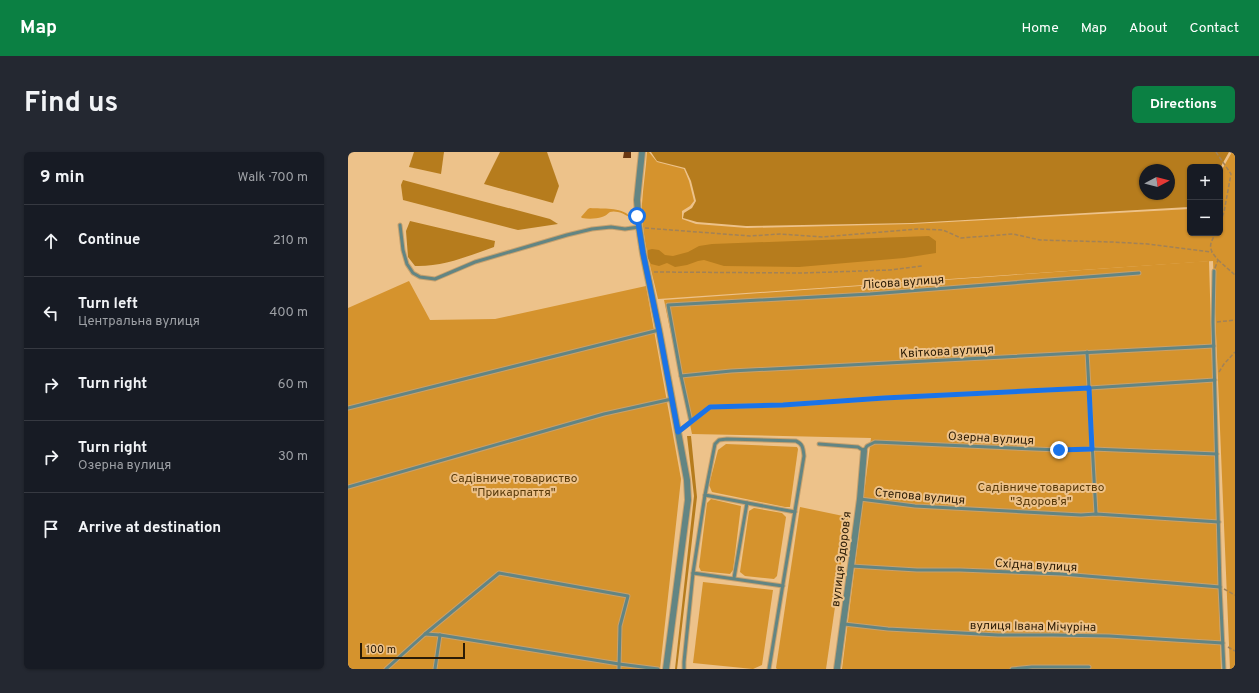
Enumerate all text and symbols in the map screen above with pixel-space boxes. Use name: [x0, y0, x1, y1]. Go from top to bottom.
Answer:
text: Map: [20, 16, 57, 40]
text: Home: [1022, 20, 1059, 37]
text: Map: [1081, 20, 1107, 37]
text: About: [1129, 20, 1168, 37]
text: Contact: [1190, 20, 1239, 37]
text: Find us: [24, 86, 118, 122]
button: Directions: [1132, 86, 1235, 123]
north arrow: [1139, 164, 1175, 200]
map controls: [1187, 164, 1223, 236]
button: +: [1187, 164, 1223, 200]
text: 9 min: [40, 167, 84, 189]
text: Walk · 700 m: [238, 170, 308, 186]
button: −: [1187, 200, 1223, 236]
route start: [628, 207, 646, 225]
icon: ahead: [40, 230, 62, 252]
text: Continue: [78, 231, 140, 250]
text: 210 m: [273, 233, 308, 249]
street label: Лісова вулиця: [861, 272, 945, 294]
text: Turn left: [78, 295, 138, 314]
icon: left: [40, 302, 62, 324]
text: 400 m: [269, 305, 308, 321]
text: Центральна вулиця: [78, 314, 200, 330]
street label: Квіткова вулиця: [900, 342, 994, 362]
icon: right: [40, 374, 62, 396]
text: Turn right: [78, 375, 147, 394]
text: 60 m: [278, 377, 308, 393]
street label: Озерна вулиця: [947, 429, 1034, 449]
text: Turn right: [78, 439, 147, 458]
route end: [1050, 441, 1068, 459]
icon: right: [40, 446, 62, 468]
text: 30 m: [278, 449, 308, 465]
text: Озерна вулиця: [78, 458, 171, 474]
park label: Садівниче товариство "Прикарпаття": [451, 471, 578, 501]
park label: Садівниче товариство "Здоров'я": [978, 480, 1105, 510]
street label: Степова вулиця: [874, 485, 966, 509]
street label: вулиця Здоровʼя: [828, 510, 856, 608]
icon: arrive: [40, 518, 62, 540]
text: Arrive at destination: [78, 519, 221, 538]
street label: Східна вулиця: [994, 556, 1078, 576]
street label: вулиця Івана Мічуріна: [970, 618, 1096, 636]
scale bar: [360, 641, 465, 660]
text: 100 m: [366, 643, 396, 657]

